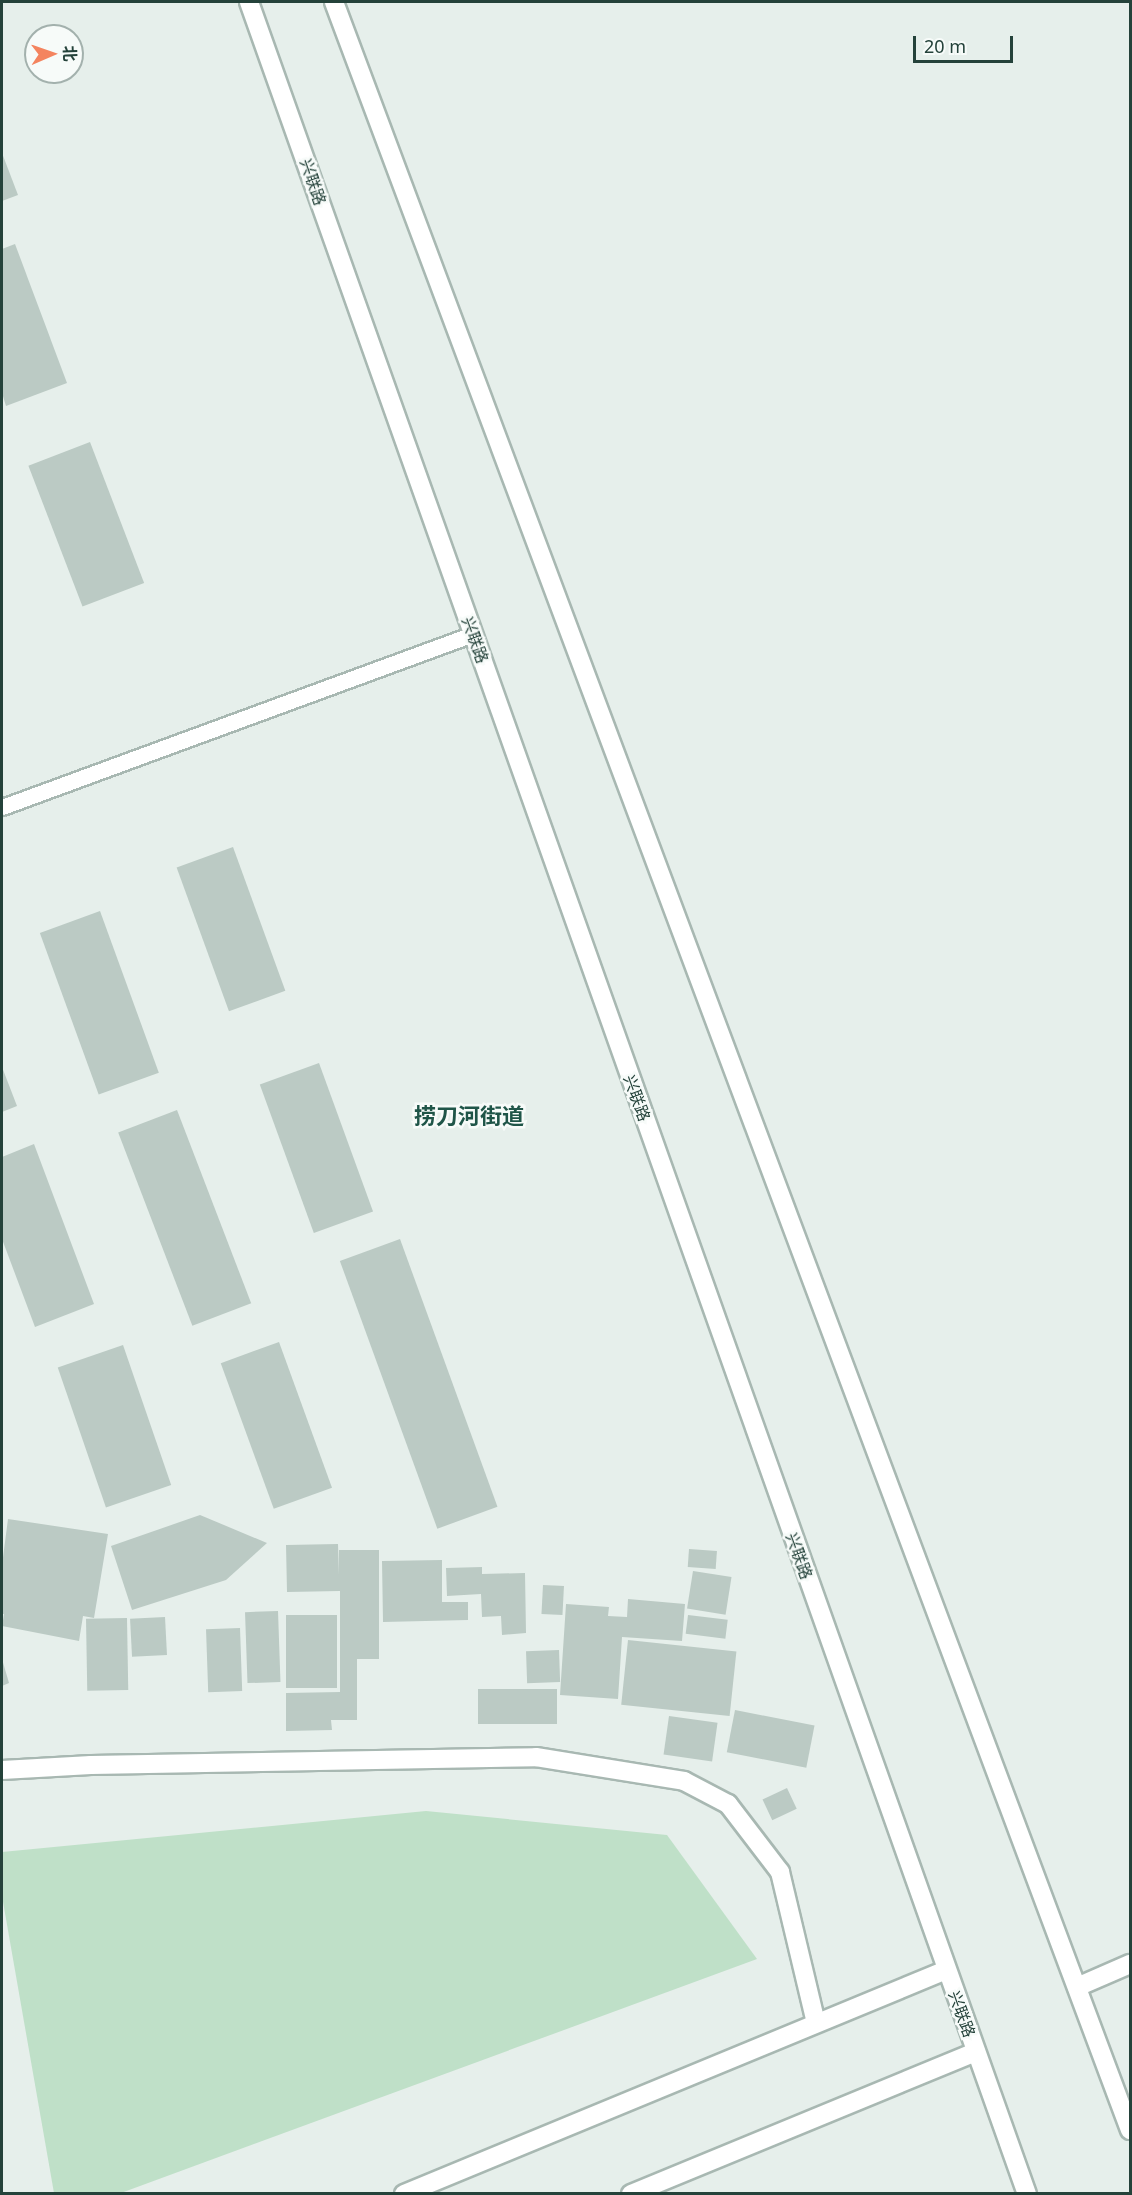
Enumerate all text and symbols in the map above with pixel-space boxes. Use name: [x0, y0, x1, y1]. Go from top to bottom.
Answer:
north arrow: [24, 24, 84, 84]
scale bar: [916, 24, 1016, 62]
text: 20 m: [924, 34, 966, 58]
text: 北: [59, 45, 81, 62]
street label: 兴联路: [296, 156, 330, 208]
street label: 兴联路: [458, 614, 492, 666]
street label: 兴联路: [620, 1072, 654, 1124]
district label: 捞刀河街道: [414, 1103, 524, 1129]
street label: 兴联路: [782, 1530, 816, 1582]
street label: 兴联路: [945, 1988, 979, 2040]

